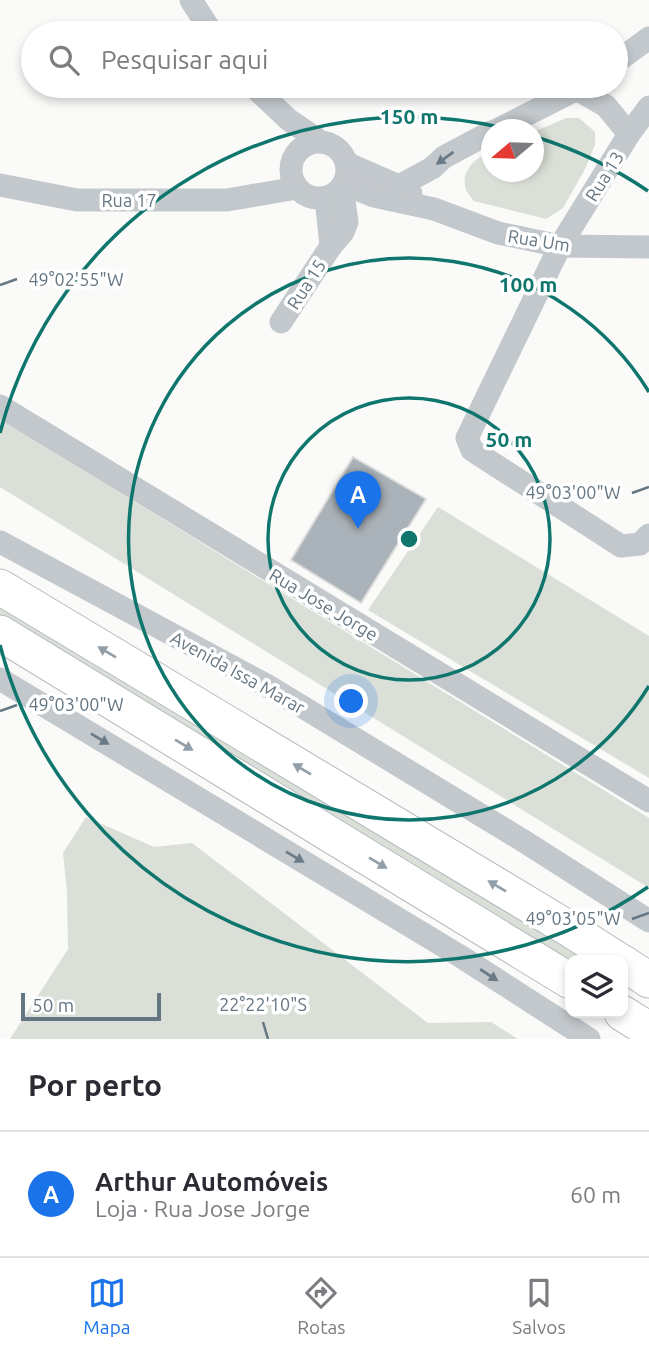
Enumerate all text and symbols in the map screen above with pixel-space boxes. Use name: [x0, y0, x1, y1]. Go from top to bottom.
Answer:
search box: [21, 21, 628, 98]
icon: search: [45, 41, 83, 79]
text: Pesquisar aqui: [101, 45, 268, 74]
text: 150 m: [380, 104, 438, 128]
north arrow: [481, 119, 544, 182]
street label: Rua 13: [581, 147, 627, 205]
one-way arrow: [435, 151, 454, 165]
street label: Rua 17: [101, 190, 157, 210]
street label: Rua Um: [506, 225, 572, 255]
street label: Rua 15: [283, 255, 329, 313]
text: 49°02'55"W: [28, 269, 124, 289]
text: 100 m: [499, 272, 557, 296]
text: 50 m: [486, 427, 532, 451]
pin: A: [335, 471, 381, 529]
text: 49°03'00"W: [525, 482, 621, 502]
centre of rings: [397, 527, 421, 551]
street label: Rua Jose Jorge: [266, 564, 382, 644]
street label: Avenida Issa Marar: [168, 627, 309, 717]
one-way arrow: [98, 645, 117, 658]
your location: [334, 684, 368, 718]
text: 49°03'00"W: [28, 694, 124, 714]
one-way arrow: [91, 733, 110, 746]
one-way arrow: [174, 738, 193, 751]
one-way arrow: [293, 762, 312, 775]
one-way arrow: [286, 851, 305, 863]
one-way arrow: [369, 857, 388, 869]
one-way arrow: [488, 880, 507, 892]
text: 49°03'05"W: [525, 908, 621, 928]
map controls: [565, 955, 628, 1018]
button: layers: [565, 955, 628, 1018]
one-way arrow: [480, 969, 499, 982]
scale bar: [21, 990, 161, 1022]
text: 50 m: [32, 994, 74, 1016]
text: 22°22'10"S: [219, 994, 307, 1014]
text: Por perto: [28, 1068, 162, 1102]
text: Arthur Automóveis: [95, 1167, 328, 1196]
text: A: [43, 1182, 59, 1207]
text: 60 m: [570, 1182, 621, 1207]
text: Loja · Rua Jose Jorge: [95, 1196, 310, 1221]
tab: Mapa: [83, 1274, 131, 1338]
tab: Rotas: [297, 1274, 346, 1338]
tab: Salvos: [512, 1274, 566, 1338]

